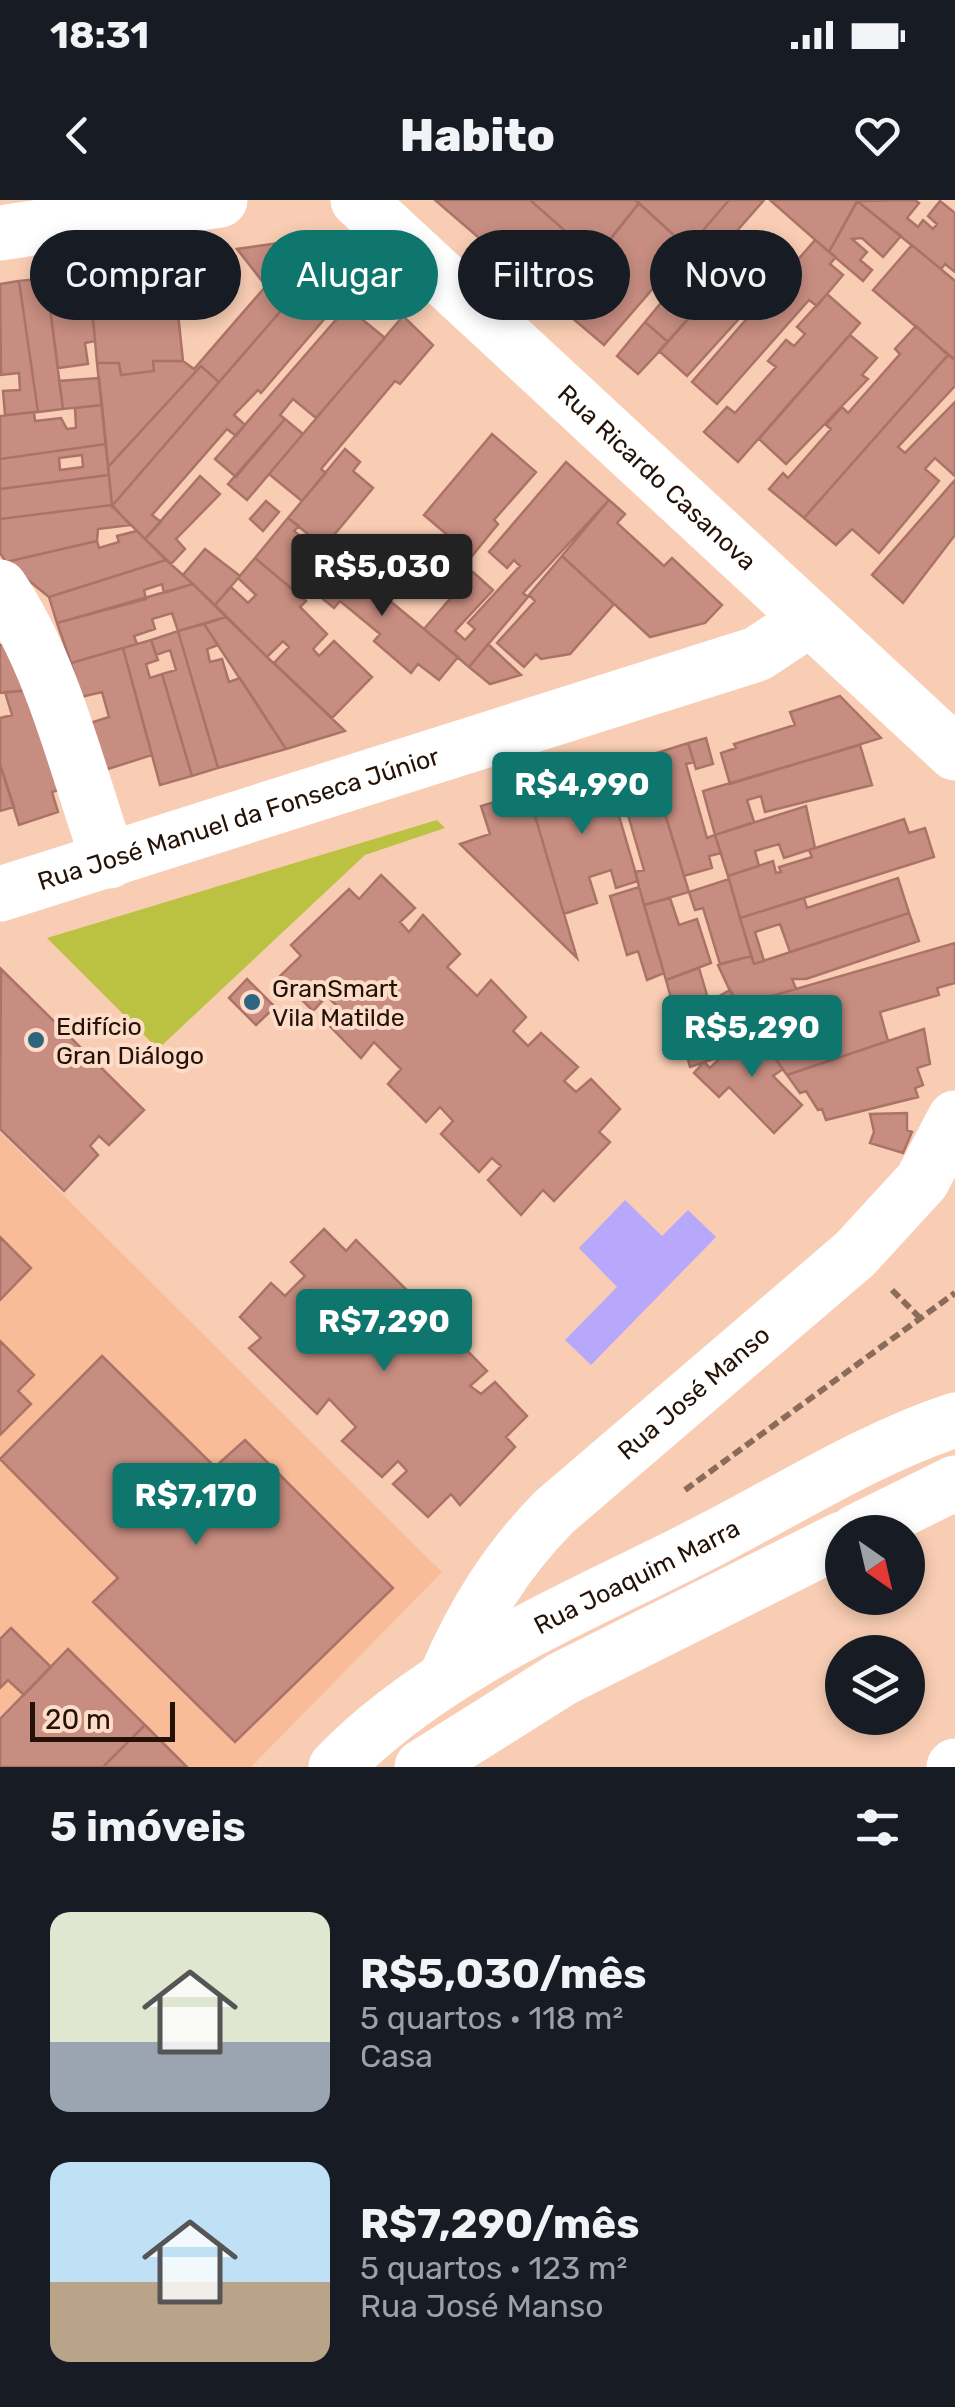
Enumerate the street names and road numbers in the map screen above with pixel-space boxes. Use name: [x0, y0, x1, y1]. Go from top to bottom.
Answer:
street label: Rua Ricardo Casanova: [552, 379, 762, 576]
street label: Rua José Manuel da Fonseca Júnior: [34, 742, 443, 896]
street label: Rua José Manso: [612, 1320, 776, 1466]
street label: Rua Joaquim Marra: [529, 1513, 745, 1640]

